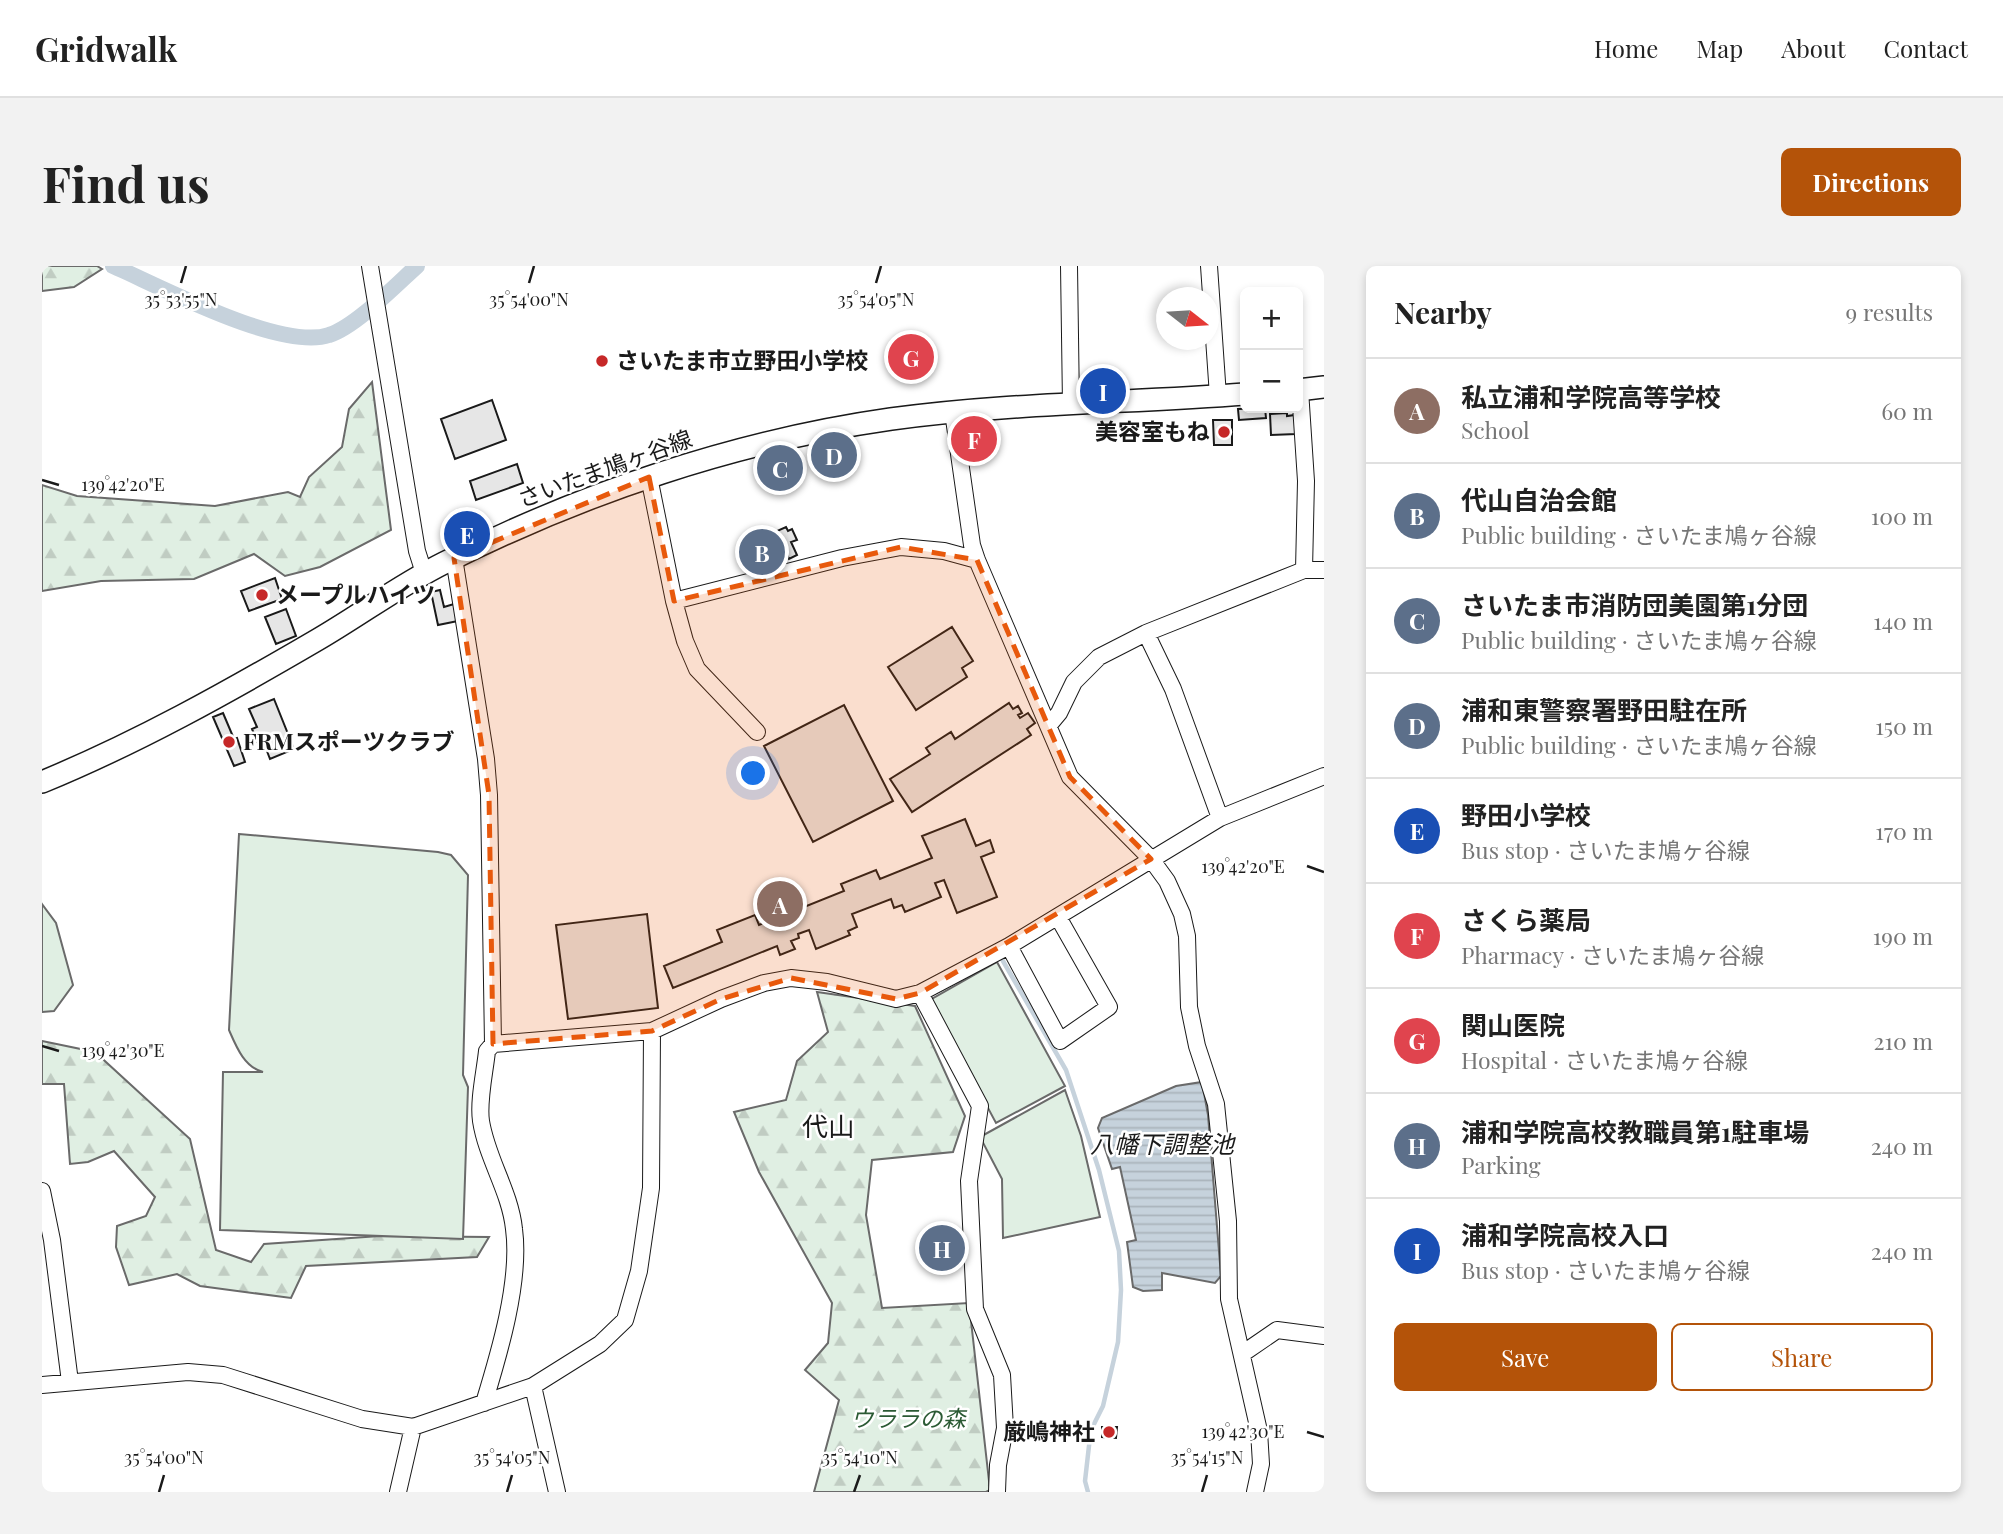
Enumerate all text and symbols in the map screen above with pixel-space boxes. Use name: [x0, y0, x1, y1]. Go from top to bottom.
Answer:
text: Gridwalk: [35, 26, 177, 70]
text: Home: [1594, 32, 1658, 64]
text: Map: [1696, 32, 1743, 64]
text: About: [1781, 32, 1845, 64]
text: Contact: [1883, 32, 1968, 64]
button: Directions: [1781, 148, 1961, 216]
text: Find us: [42, 150, 210, 215]
text: 35°53'55"N: [144, 287, 218, 311]
text: 35°54'00"N: [489, 287, 569, 311]
text: 35°54'05"N: [838, 287, 915, 311]
north arrow: [1156, 287, 1219, 350]
map controls: [1240, 287, 1303, 413]
button: +: [1240, 287, 1303, 350]
text: Nearby: [1394, 292, 1492, 332]
text: 9 results: [1846, 296, 1933, 327]
pin: G: [888, 331, 934, 383]
place label: さいたま市立野田小学校: [616, 344, 868, 375]
button: −: [1240, 350, 1303, 413]
marker: さいたま市立野田小学校: [594, 353, 610, 369]
pin: I: [1080, 365, 1126, 417]
text: 私立浦和学院高等学校: [1461, 379, 1721, 414]
text: A: [1409, 395, 1425, 426]
text: 60 m: [1881, 395, 1933, 426]
pin: F: [951, 413, 997, 465]
text: School: [1461, 414, 1530, 445]
place label: 美容室もね: [1095, 415, 1210, 446]
street label: さいたま鳩ヶ谷線: [513, 422, 696, 514]
marker: 美容室もね: [1216, 424, 1232, 440]
pin: D: [811, 429, 857, 481]
pin: C: [757, 442, 803, 494]
text: 139°42'20"E: [81, 472, 165, 496]
text: 代山自治会館: [1461, 482, 1617, 517]
text: B: [1409, 500, 1425, 531]
text: 100 m: [1871, 500, 1933, 531]
pin: E: [444, 508, 490, 560]
text: Public building · さいたま鳩ヶ谷線: [1461, 519, 1817, 550]
pin: B: [739, 526, 785, 578]
place label: メープルハイツ: [276, 578, 435, 609]
marker: メープルハイツ: [254, 587, 270, 603]
text: さいたま市消防団美園第1分団: [1461, 587, 1808, 622]
text: C: [1409, 605, 1425, 636]
text: 140 m: [1873, 605, 1933, 636]
text: Public building · さいたま鳩ヶ谷線: [1461, 624, 1817, 655]
text: 浦和東警察署野田駐在所: [1461, 692, 1747, 727]
text: D: [1408, 710, 1426, 741]
text: 150 m: [1875, 710, 1933, 741]
place label: FRMスポーツクラブ: [243, 725, 454, 756]
text: Public building · さいたま鳩ヶ谷線: [1461, 729, 1817, 760]
marker: FRMスポーツクラブ: [221, 734, 237, 750]
your location: [736, 756, 770, 790]
text: 野田小学校: [1461, 797, 1591, 832]
text: E: [1410, 815, 1424, 846]
text: 170 m: [1875, 815, 1933, 846]
text: Bus stop · さいたま鳩ヶ谷線: [1461, 834, 1750, 865]
text: 139°42'20"E: [1201, 854, 1285, 878]
pin: A: [757, 878, 803, 930]
text: さくら薬局: [1461, 902, 1591, 937]
text: F: [1410, 920, 1424, 951]
text: 190 m: [1873, 920, 1933, 951]
text: Pharmacy · さいたま鳩ヶ谷線: [1461, 939, 1764, 970]
text: 関山医院: [1461, 1007, 1565, 1042]
text: G: [1409, 1025, 1425, 1056]
text: 210 m: [1874, 1025, 1933, 1056]
text: 139°42'30"E: [81, 1038, 165, 1062]
text: Hospital · さいたま鳩ヶ谷線: [1461, 1044, 1748, 1075]
district label: 代山: [802, 1108, 854, 1143]
text: 浦和学院高校教職員第1駐車場: [1461, 1114, 1809, 1149]
water label: 八幡下調整池: [1090, 1127, 1236, 1159]
text: H: [1408, 1130, 1426, 1161]
text: 240 m: [1871, 1130, 1933, 1161]
text: Parking: [1461, 1149, 1541, 1180]
text: 浦和学院高校入口: [1461, 1217, 1669, 1252]
pin: H: [919, 1222, 965, 1274]
text: I: [1413, 1235, 1421, 1266]
text: 240 m: [1871, 1235, 1933, 1266]
text: Bus stop · さいたま鳩ヶ谷線: [1461, 1254, 1750, 1285]
button: Save: [1394, 1323, 1657, 1391]
button: Share: [1671, 1323, 1933, 1391]
park label: ウララの森: [851, 1402, 968, 1433]
place label: 厳嶋神社: [1003, 1415, 1095, 1446]
text: 139°42'30"E: [1201, 1419, 1285, 1443]
marker: 厳嶋神社: [1101, 1424, 1117, 1440]
text: 35°54'00"N: [124, 1445, 204, 1469]
text: 35°54'05"N: [474, 1445, 551, 1469]
text: 35°54'10"N: [822, 1445, 898, 1469]
text: 35°54'15"N: [1171, 1445, 1244, 1469]

